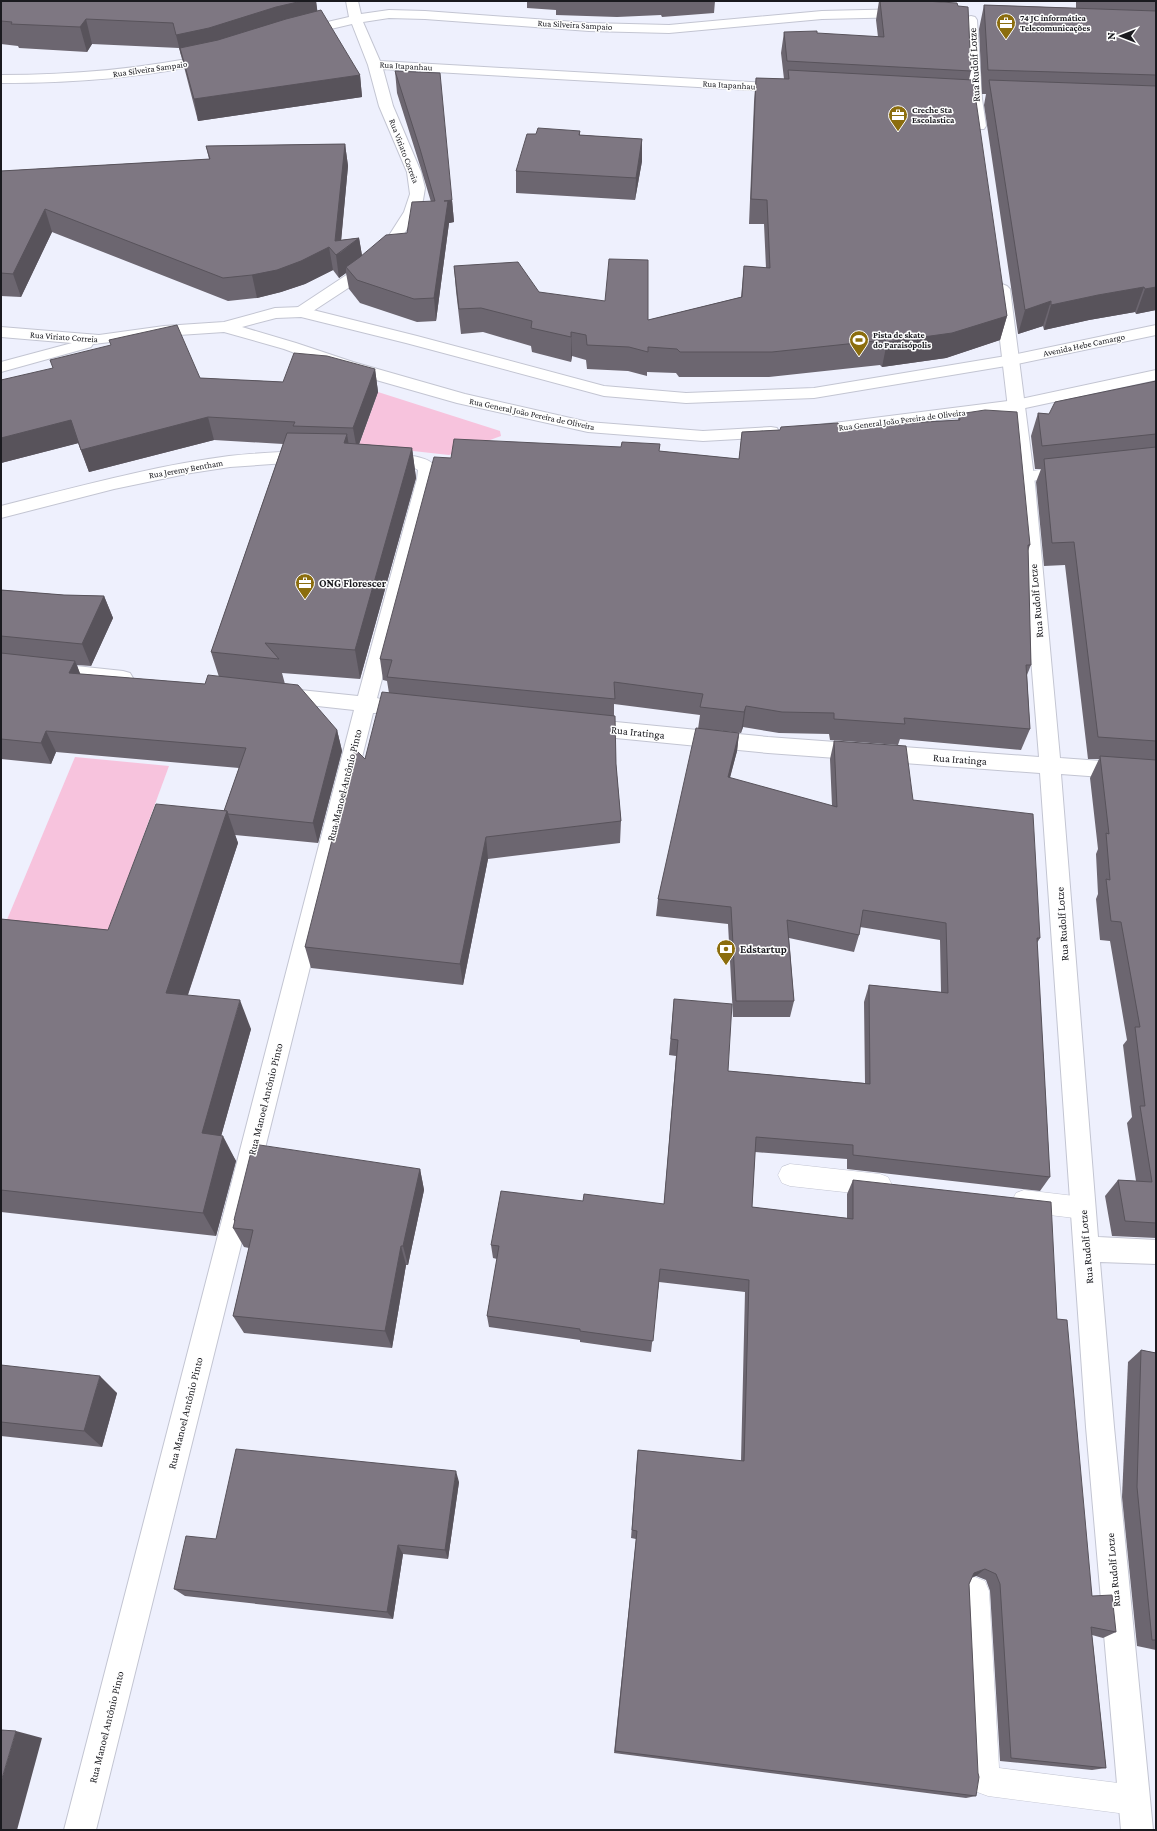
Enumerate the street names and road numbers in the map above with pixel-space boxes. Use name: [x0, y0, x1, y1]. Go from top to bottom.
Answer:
street label: Rua Silveira Sampaio: [537, 18, 613, 32]
street label: Rua Rudolf Lotze: [966, 27, 982, 102]
street label: Rua Silveira Sampaio: [112, 59, 188, 79]
street label: Rua Itapanhau: [379, 60, 433, 72]
street label: Rua Itapanhau: [702, 79, 756, 91]
street label: Rua Viriato Correia: [387, 117, 421, 185]
street label: Rua Viriato Correia: [30, 330, 98, 344]
street label: Avenida Hebe Camargo: [1042, 331, 1126, 359]
street label: Rua General João Pereira de Oliveira: [468, 396, 596, 432]
street label: Rua General João Pereira de Oliveira: [838, 407, 966, 433]
street label: Rua Jeremy Bentham: [148, 458, 224, 480]
street label: Rua Rudolf Lotze: [1027, 563, 1045, 638]
street label: Rua Iratinga: [610, 723, 665, 742]
street label: Rua Manoel Antônio Pinto: [324, 727, 364, 842]
street label: Rua Iratinga: [933, 751, 987, 768]
street label: Rua Rudolf Lotze: [1053, 886, 1071, 961]
street label: Rua Manoel Antônio Pinto: [245, 1041, 285, 1156]
street label: Rua Rudolf Lotze: [1077, 1209, 1095, 1284]
street label: Rua Manoel Antônio Pinto: [165, 1355, 205, 1470]
street label: Rua Rudolf Lotze: [1104, 1532, 1122, 1607]
street label: Rua Manoel Antônio Pinto: [86, 1669, 126, 1784]

